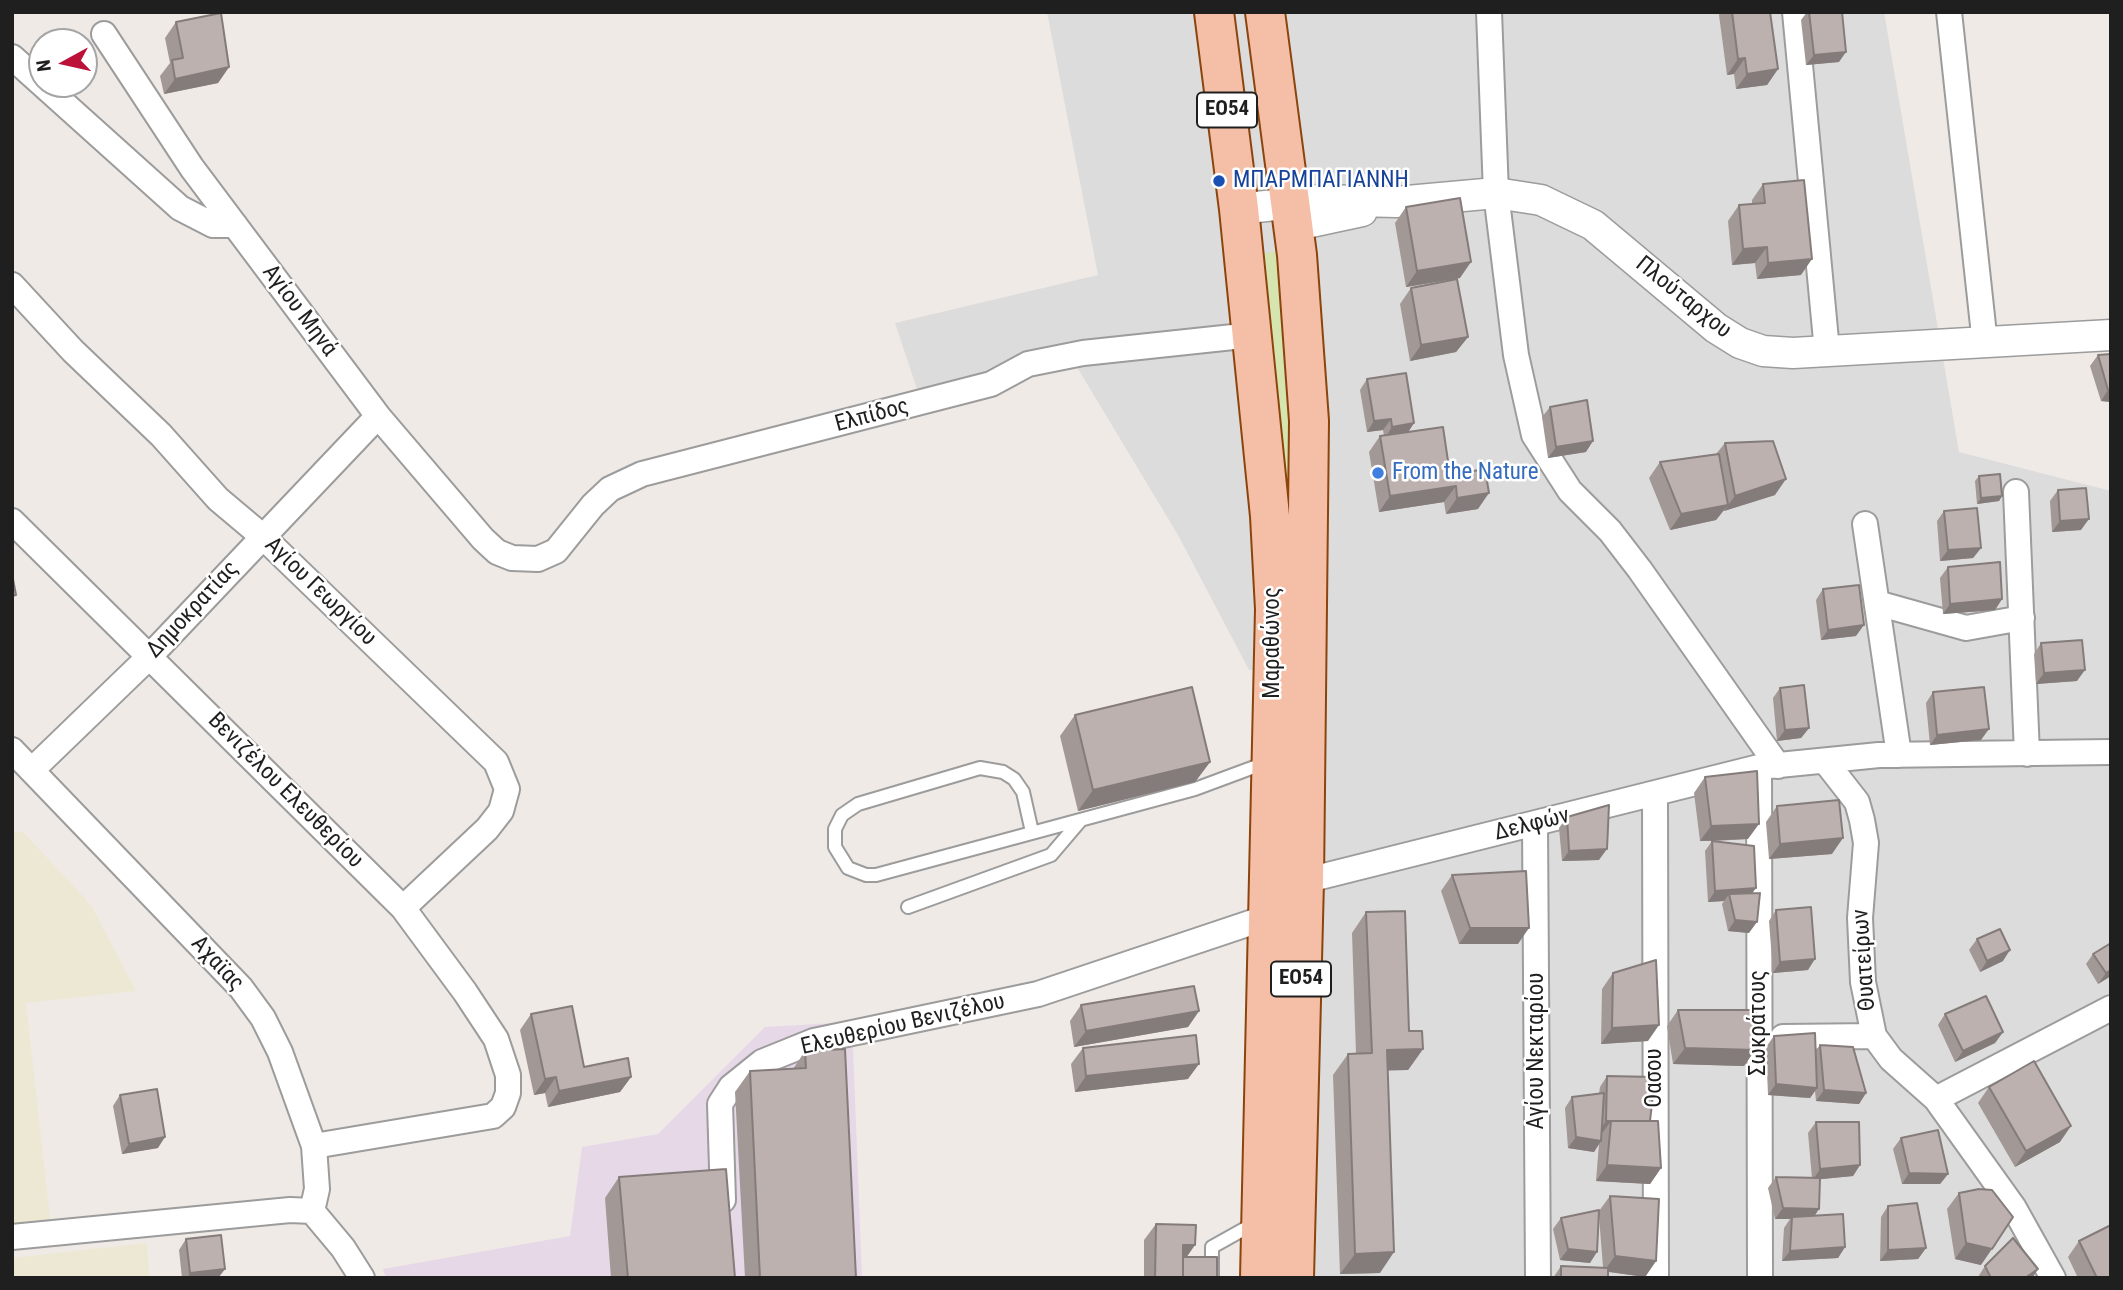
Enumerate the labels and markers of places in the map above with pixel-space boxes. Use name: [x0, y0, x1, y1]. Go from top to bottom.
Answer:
place label: ΜΠΑΡΜΠΑΓΙΑΝΝΗ: [1233, 167, 1409, 195]
marker: ΜΠΑΡΜΠΑΓΙΑΝΝΗ: [1211, 173, 1227, 189]
place label: From the Nature: [1392, 459, 1538, 487]
marker: From the Nature: [1370, 465, 1386, 481]

